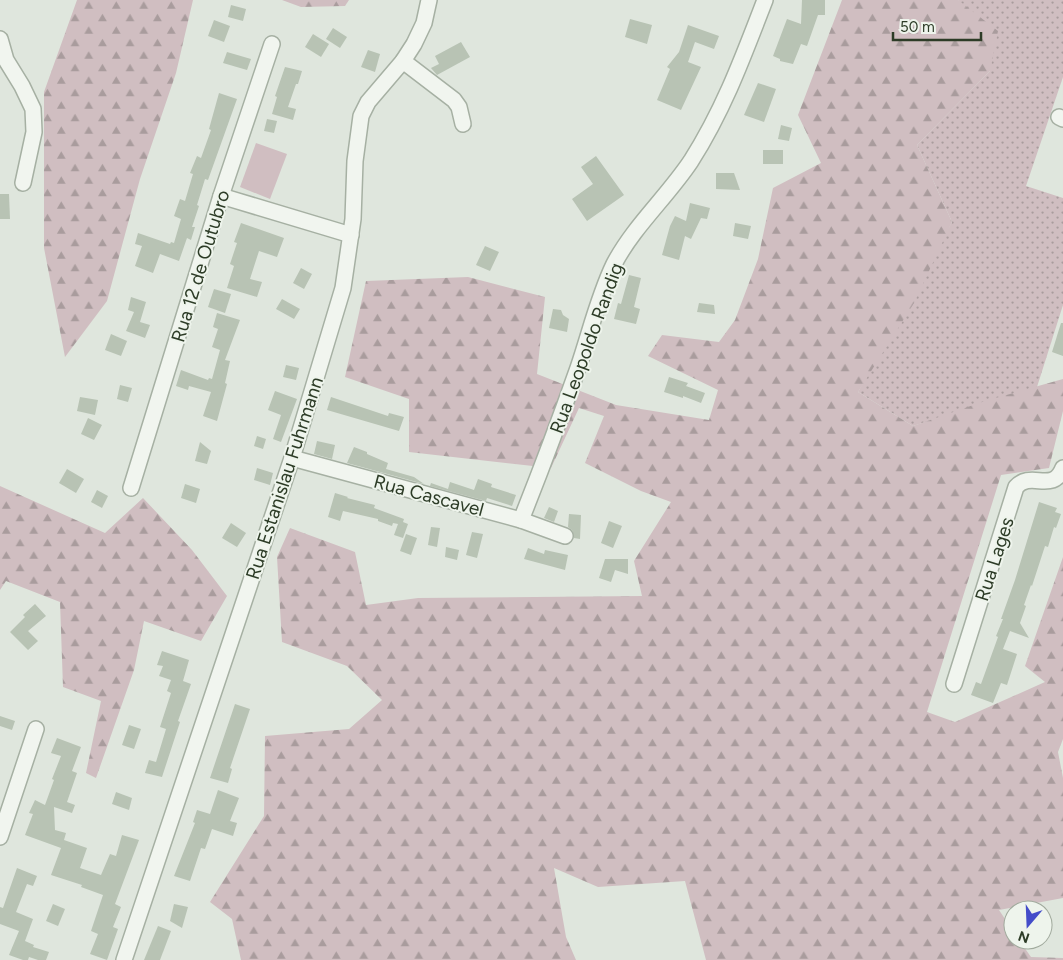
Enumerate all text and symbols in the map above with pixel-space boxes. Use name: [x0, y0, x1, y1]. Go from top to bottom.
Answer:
scale bar: [893, 10, 980, 42]
text: 50 m: [900, 18, 935, 36]
street label: Rua 12 de Outubro: [166, 187, 235, 345]
street label: Rua Leopoldo Randig: [545, 260, 628, 437]
street label: Rua Estanislau Fuhrmann: [241, 374, 328, 582]
street label: Rua Cascavel: [371, 470, 487, 521]
street label: Rua Lages: [970, 514, 1019, 604]
north arrow: [1003, 900, 1053, 950]
text: N: [1016, 927, 1032, 947]

